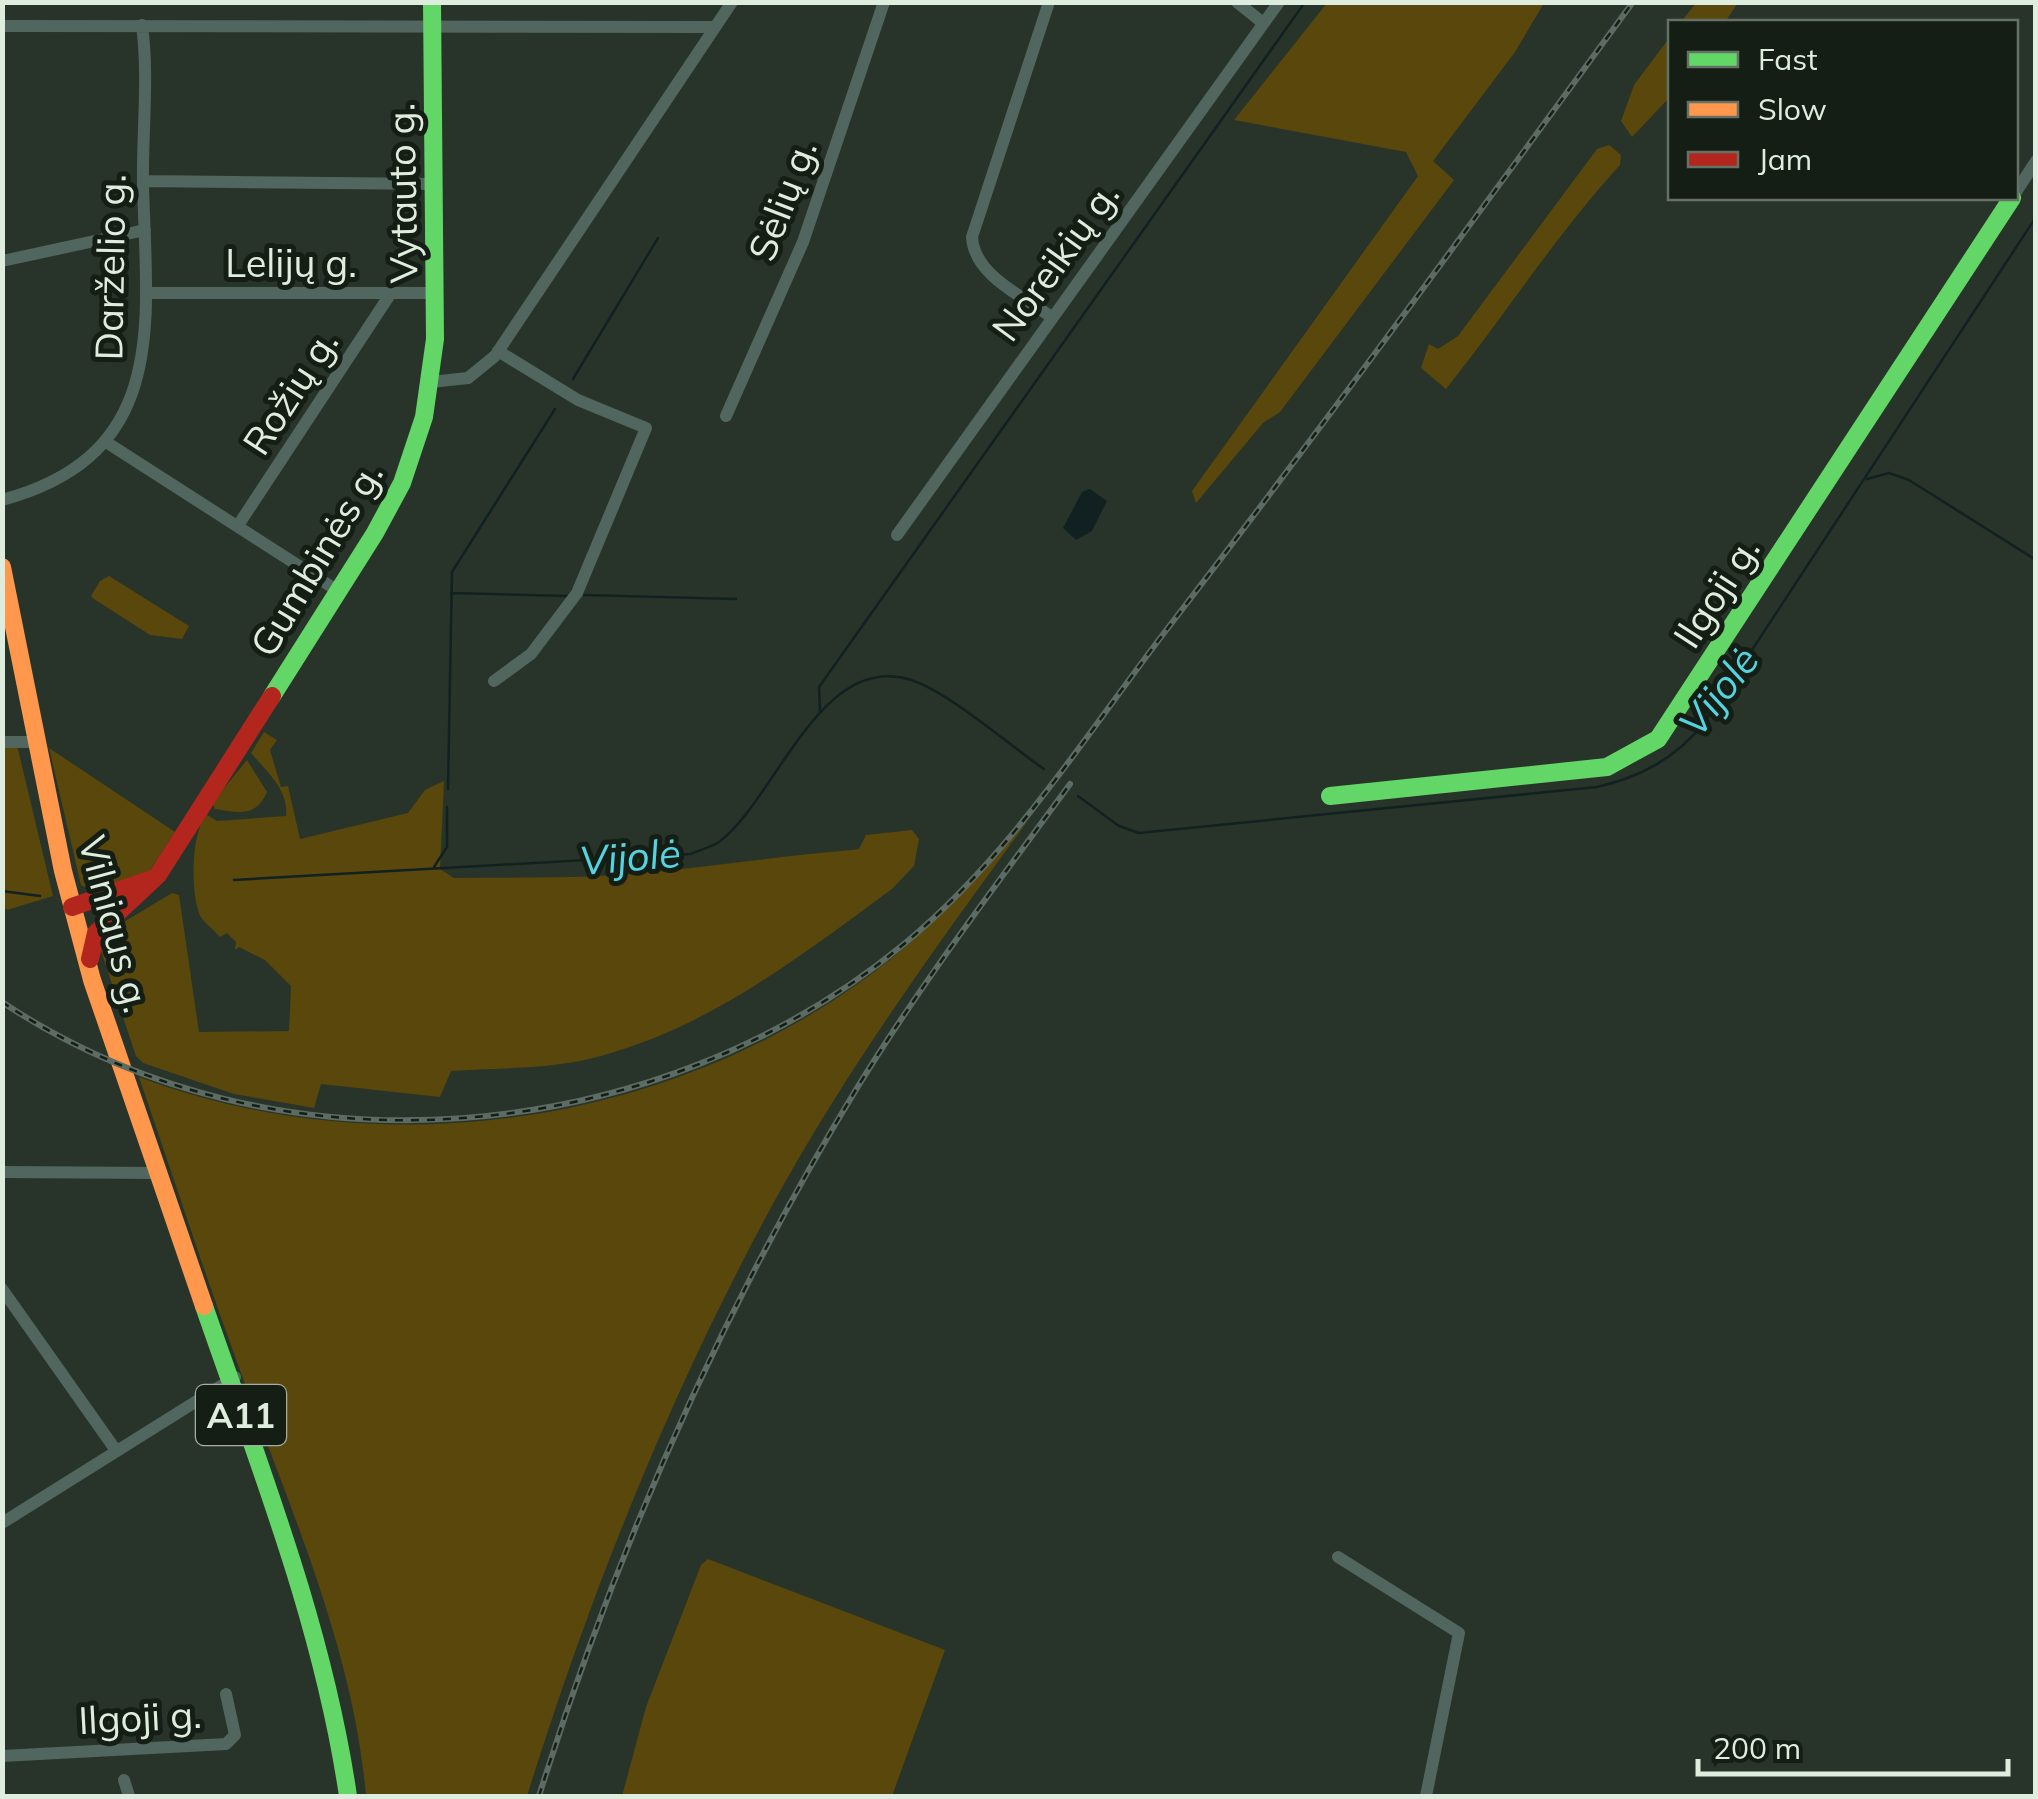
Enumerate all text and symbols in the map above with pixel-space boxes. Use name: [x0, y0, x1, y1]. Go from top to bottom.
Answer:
legend: [1668, 20, 2018, 200]
text: Fast: [1758, 40, 1818, 78]
text: Slow: [1758, 90, 1827, 128]
street label: Vytauto g.: [376, 102, 428, 284]
street label: Sėlių g.: [737, 133, 827, 267]
text: Jam: [1758, 140, 1812, 178]
street label: Noreikių g.: [981, 172, 1129, 350]
street label: Darželio g.: [84, 173, 136, 361]
street label: Lelijų g.: [225, 239, 357, 287]
street label: Rožių g.: [232, 320, 348, 464]
street label: Gumbinės g.: [239, 453, 393, 665]
street label: Ilgoji g.: [1662, 527, 1770, 657]
water label: Vijolė: [1667, 636, 1769, 746]
water label: Vijolė: [577, 827, 683, 885]
street label: Vilniaus g.: [68, 830, 162, 1018]
road number: A11: [196, 1385, 286, 1445]
street label: Ilgoji g.: [77, 1690, 203, 1744]
scale bar: [1698, 1714, 2008, 1776]
text: 200 m: [1713, 1729, 1801, 1767]

